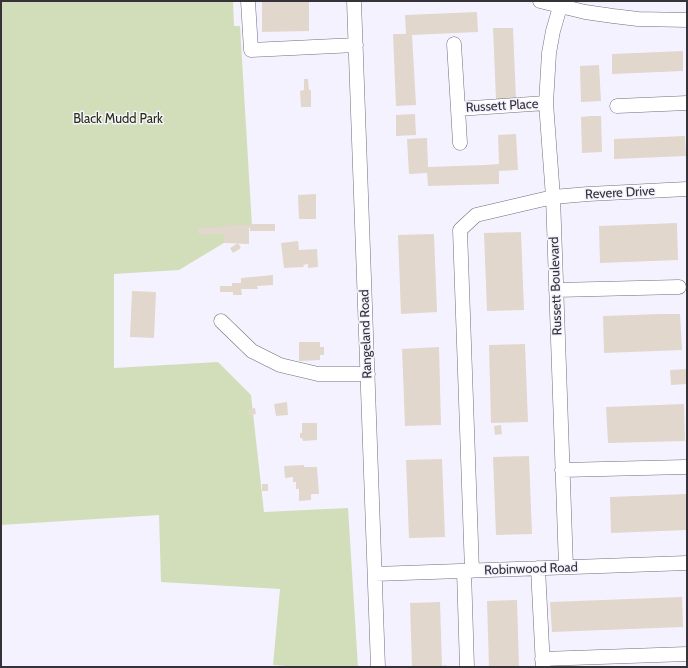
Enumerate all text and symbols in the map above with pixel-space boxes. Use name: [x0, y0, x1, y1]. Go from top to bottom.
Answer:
street label: Russett Place: [465, 96, 539, 116]
park label: Black Mudd Park: [73, 111, 163, 127]
street label: Revere Drive: [585, 183, 655, 203]
street label: Russett Boulevard: [546, 236, 566, 336]
street label: Rangeland Road: [357, 289, 375, 379]
street label: Robinwood Road: [484, 560, 578, 578]

